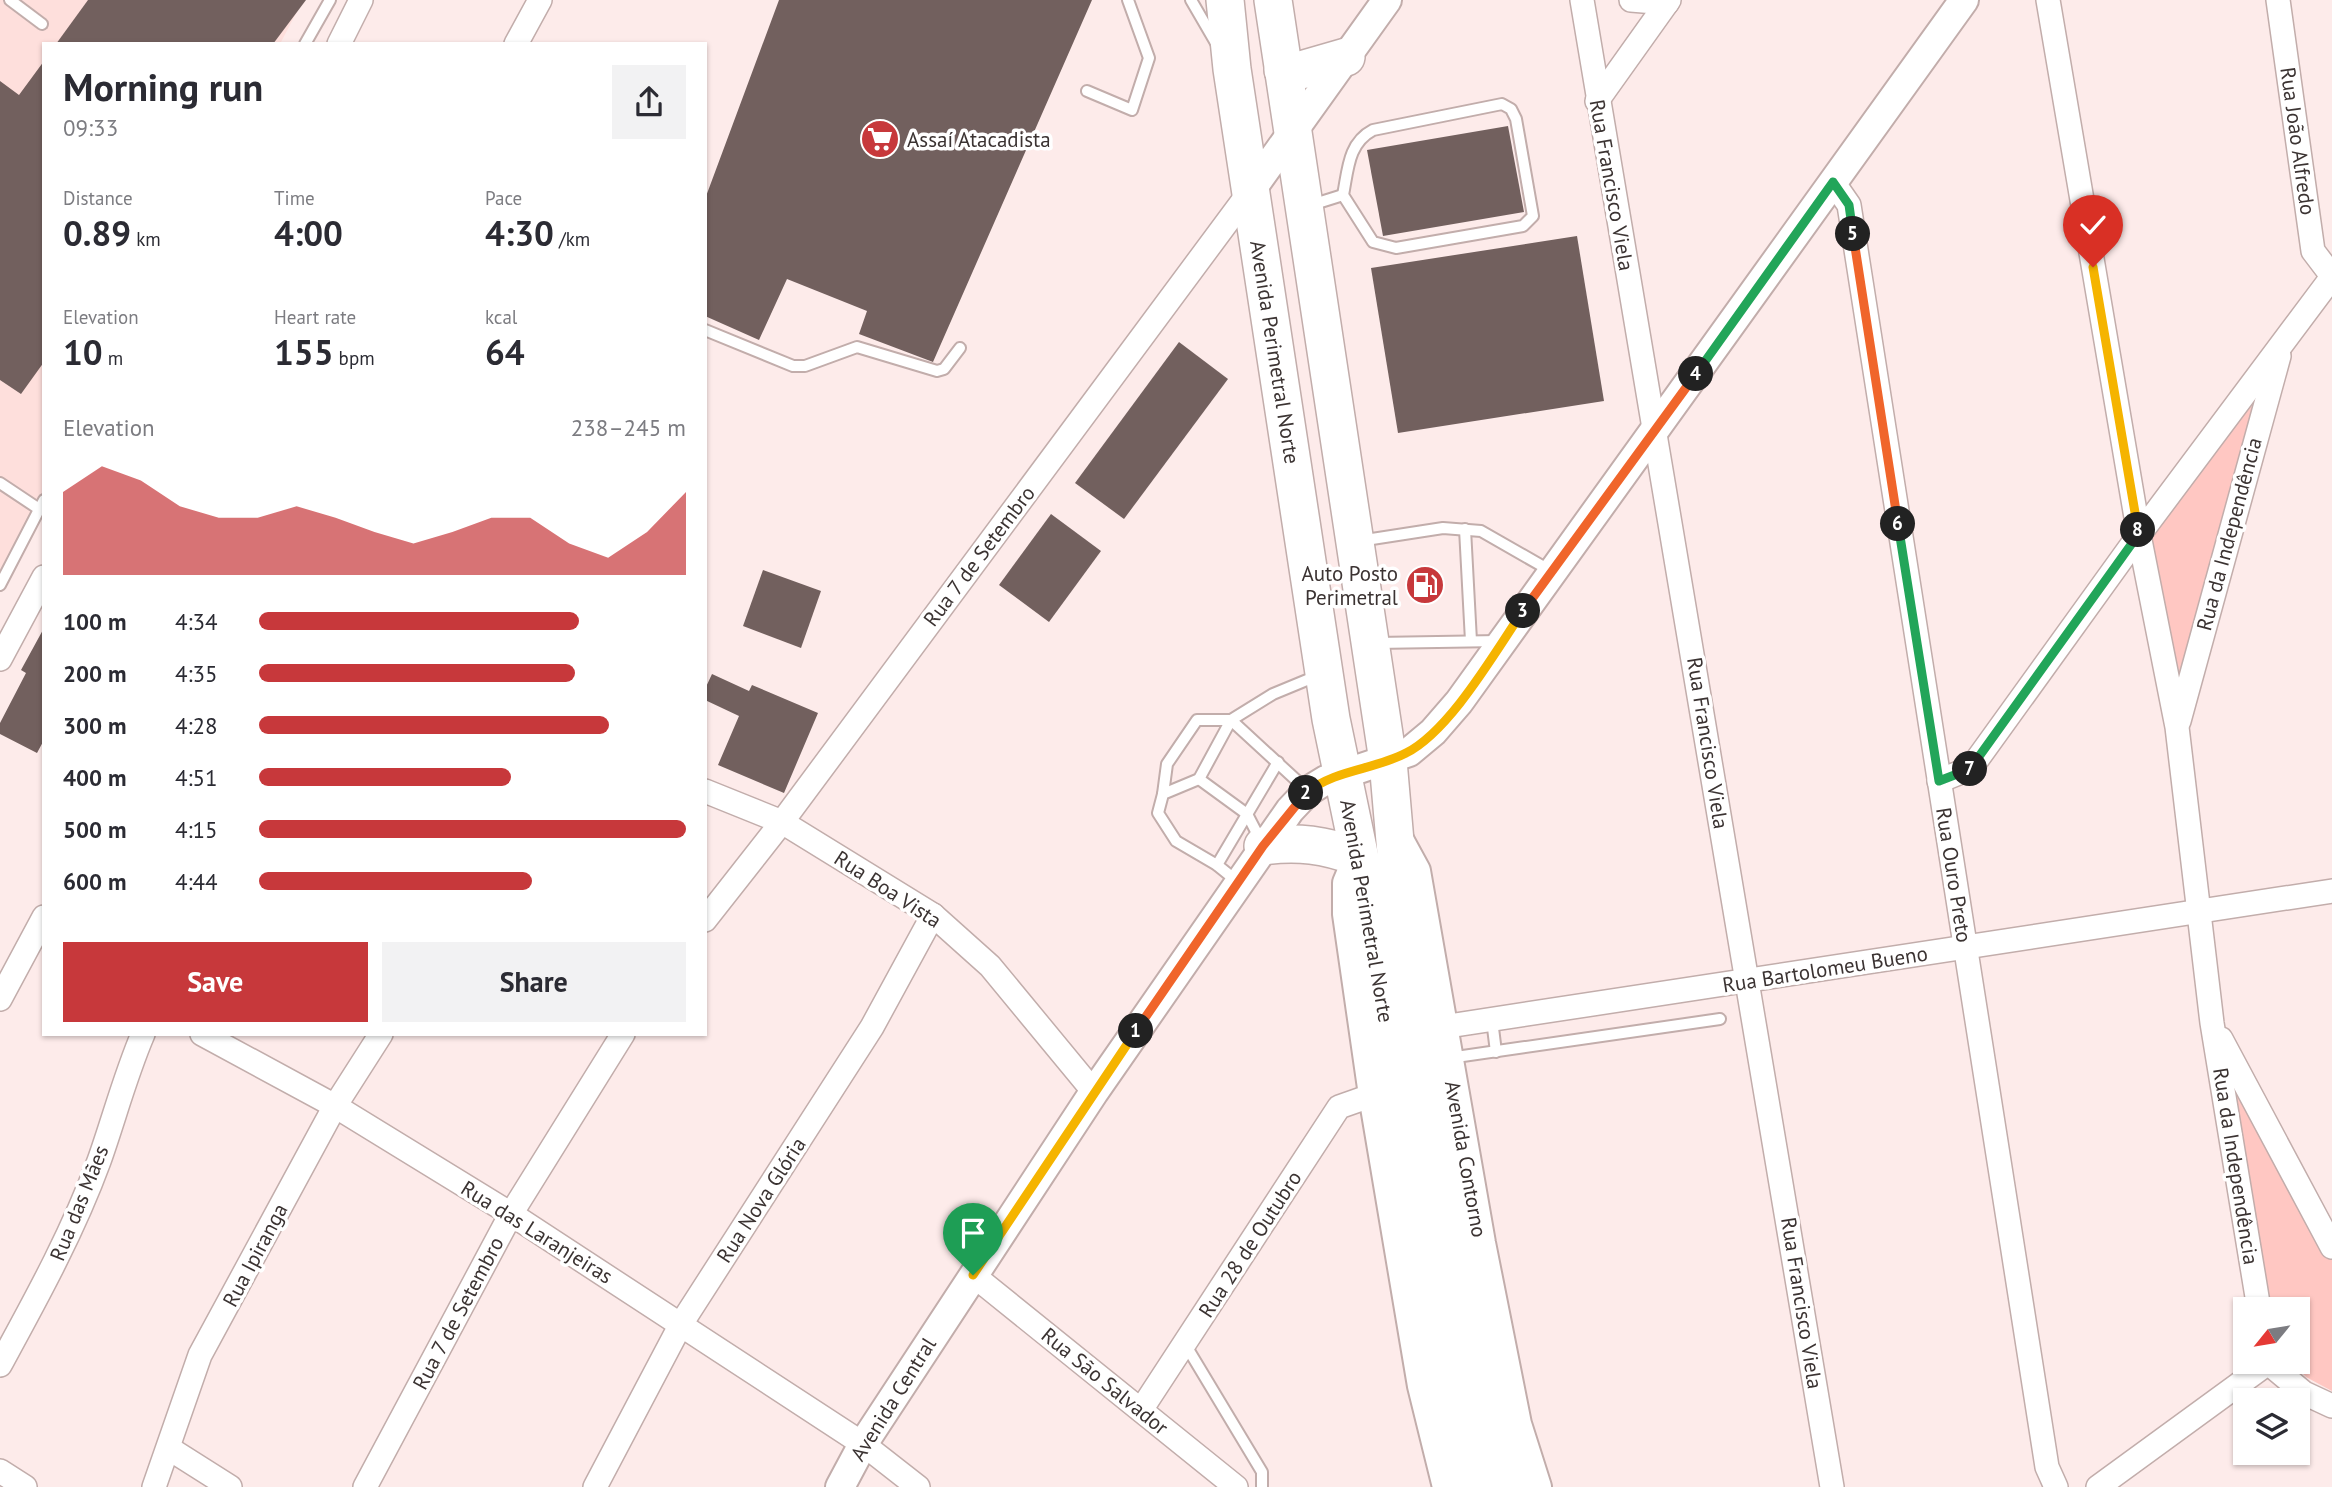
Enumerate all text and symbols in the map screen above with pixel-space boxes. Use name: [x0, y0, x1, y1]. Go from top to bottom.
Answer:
text: Morning run: [63, 62, 263, 111]
button: share: [612, 65, 686, 139]
street label: Rua João Alfredo: [2274, 65, 2322, 217]
street label: Rua Francisco Viela: [1584, 97, 1640, 273]
text: 09:33: [63, 113, 118, 142]
supermarket icon: Assaí Atacadista: [859, 118, 901, 160]
place label: Assaí Atacadista: [907, 126, 1051, 153]
text: Distance: [63, 186, 133, 210]
text: Time: [274, 186, 315, 210]
text: Pace: [485, 186, 522, 210]
pin: [2063, 195, 2123, 267]
icon: check: [2074, 206, 2112, 244]
text: 0.89: [63, 210, 131, 256]
text: 4:00: [274, 210, 343, 256]
text: 4:30: [485, 210, 554, 256]
pin: 5: [1836, 216, 1870, 252]
text: 5: [1847, 221, 1858, 245]
text: km: [131, 227, 161, 251]
text: /km: [554, 227, 590, 251]
street label: Avenida Perimetral Norte: [1244, 238, 1306, 466]
text: Elevation: [63, 305, 139, 329]
text: Heart rate: [274, 305, 356, 329]
text: kcal: [485, 305, 517, 329]
text: 10: [63, 329, 103, 375]
text: 155: [274, 329, 334, 375]
text: 64: [485, 329, 525, 375]
text: m: [103, 346, 123, 370]
text: bpm: [334, 346, 375, 370]
pin: 4: [1678, 356, 1714, 392]
text: 4: [1690, 361, 1701, 385]
text: Elevation: [63, 413, 155, 442]
text: 238–245 m: [571, 413, 686, 442]
street label: Rua da Independência: [2190, 434, 2268, 634]
street label: Rua 7 de Setembro: [917, 480, 1041, 632]
pin: 6: [1881, 506, 1916, 542]
text: 6: [1892, 511, 1903, 535]
pin: 8: [2120, 512, 2156, 548]
text: 8: [2132, 517, 2143, 541]
place label: Auto Posto Perimetral: [1301, 560, 1398, 611]
fuel station icon: Auto Posto Perimetral: [1404, 564, 1446, 606]
pin: 3: [1506, 594, 1540, 628]
text: 3: [1517, 598, 1528, 622]
text: 100 m: [63, 607, 126, 636]
text: 4:34: [175, 607, 218, 636]
street label: Rua Francisco Viela: [1681, 655, 1735, 831]
text: 200 m: [63, 659, 126, 688]
text: 4:35: [175, 659, 218, 688]
text: 300 m: [63, 711, 126, 740]
text: 4:28: [175, 711, 218, 740]
pin: 7: [1952, 752, 1988, 786]
text: 7: [1964, 756, 1975, 780]
text: 400 m: [63, 763, 126, 792]
text: 4:51: [175, 763, 218, 792]
pin: 2: [1288, 776, 1324, 810]
text: 2: [1300, 780, 1311, 804]
street label: Avenida Perimetral Norte: [1334, 797, 1400, 1025]
street label: Rua Ouro Preto: [1930, 806, 1978, 944]
text: 500 m: [63, 815, 126, 844]
text: 4:15: [175, 815, 218, 844]
street label: Rua Boa Vista: [829, 844, 947, 934]
text: 600 m: [63, 867, 126, 896]
text: 4:44: [175, 867, 218, 896]
street label: Rua Bartolomeu Bueno: [1721, 939, 1929, 999]
button: Save: [63, 942, 368, 1022]
button: Share: [382, 942, 686, 1022]
pin: 1: [1118, 1014, 1154, 1048]
text: 1: [1130, 1018, 1141, 1042]
street label: Rua da Independência: [2207, 1066, 2265, 1266]
street label: Avenida Contorno: [1439, 1079, 1493, 1239]
street label: Rua Nova Glória: [710, 1132, 812, 1268]
street label: Rua das Mães: [44, 1141, 114, 1265]
street label: Rua 28 de Outubro: [1193, 1166, 1307, 1322]
street label: Rua das Laranjeiras: [456, 1174, 618, 1290]
street label: Rua Ipiranga: [216, 1199, 294, 1311]
pin: [943, 1203, 1003, 1275]
icon: arrive: [954, 1214, 992, 1252]
street label: Rua Francisco Viela: [1775, 1215, 1829, 1391]
street label: Rua 7 de Setembro: [406, 1232, 510, 1394]
north arrow: [2233, 1297, 2310, 1374]
map controls: [2233, 1297, 2310, 1465]
street label: Rua São Salvador: [1036, 1321, 1174, 1441]
street label: Avenida Central: [844, 1332, 942, 1466]
button: layers: [2233, 1388, 2310, 1465]

